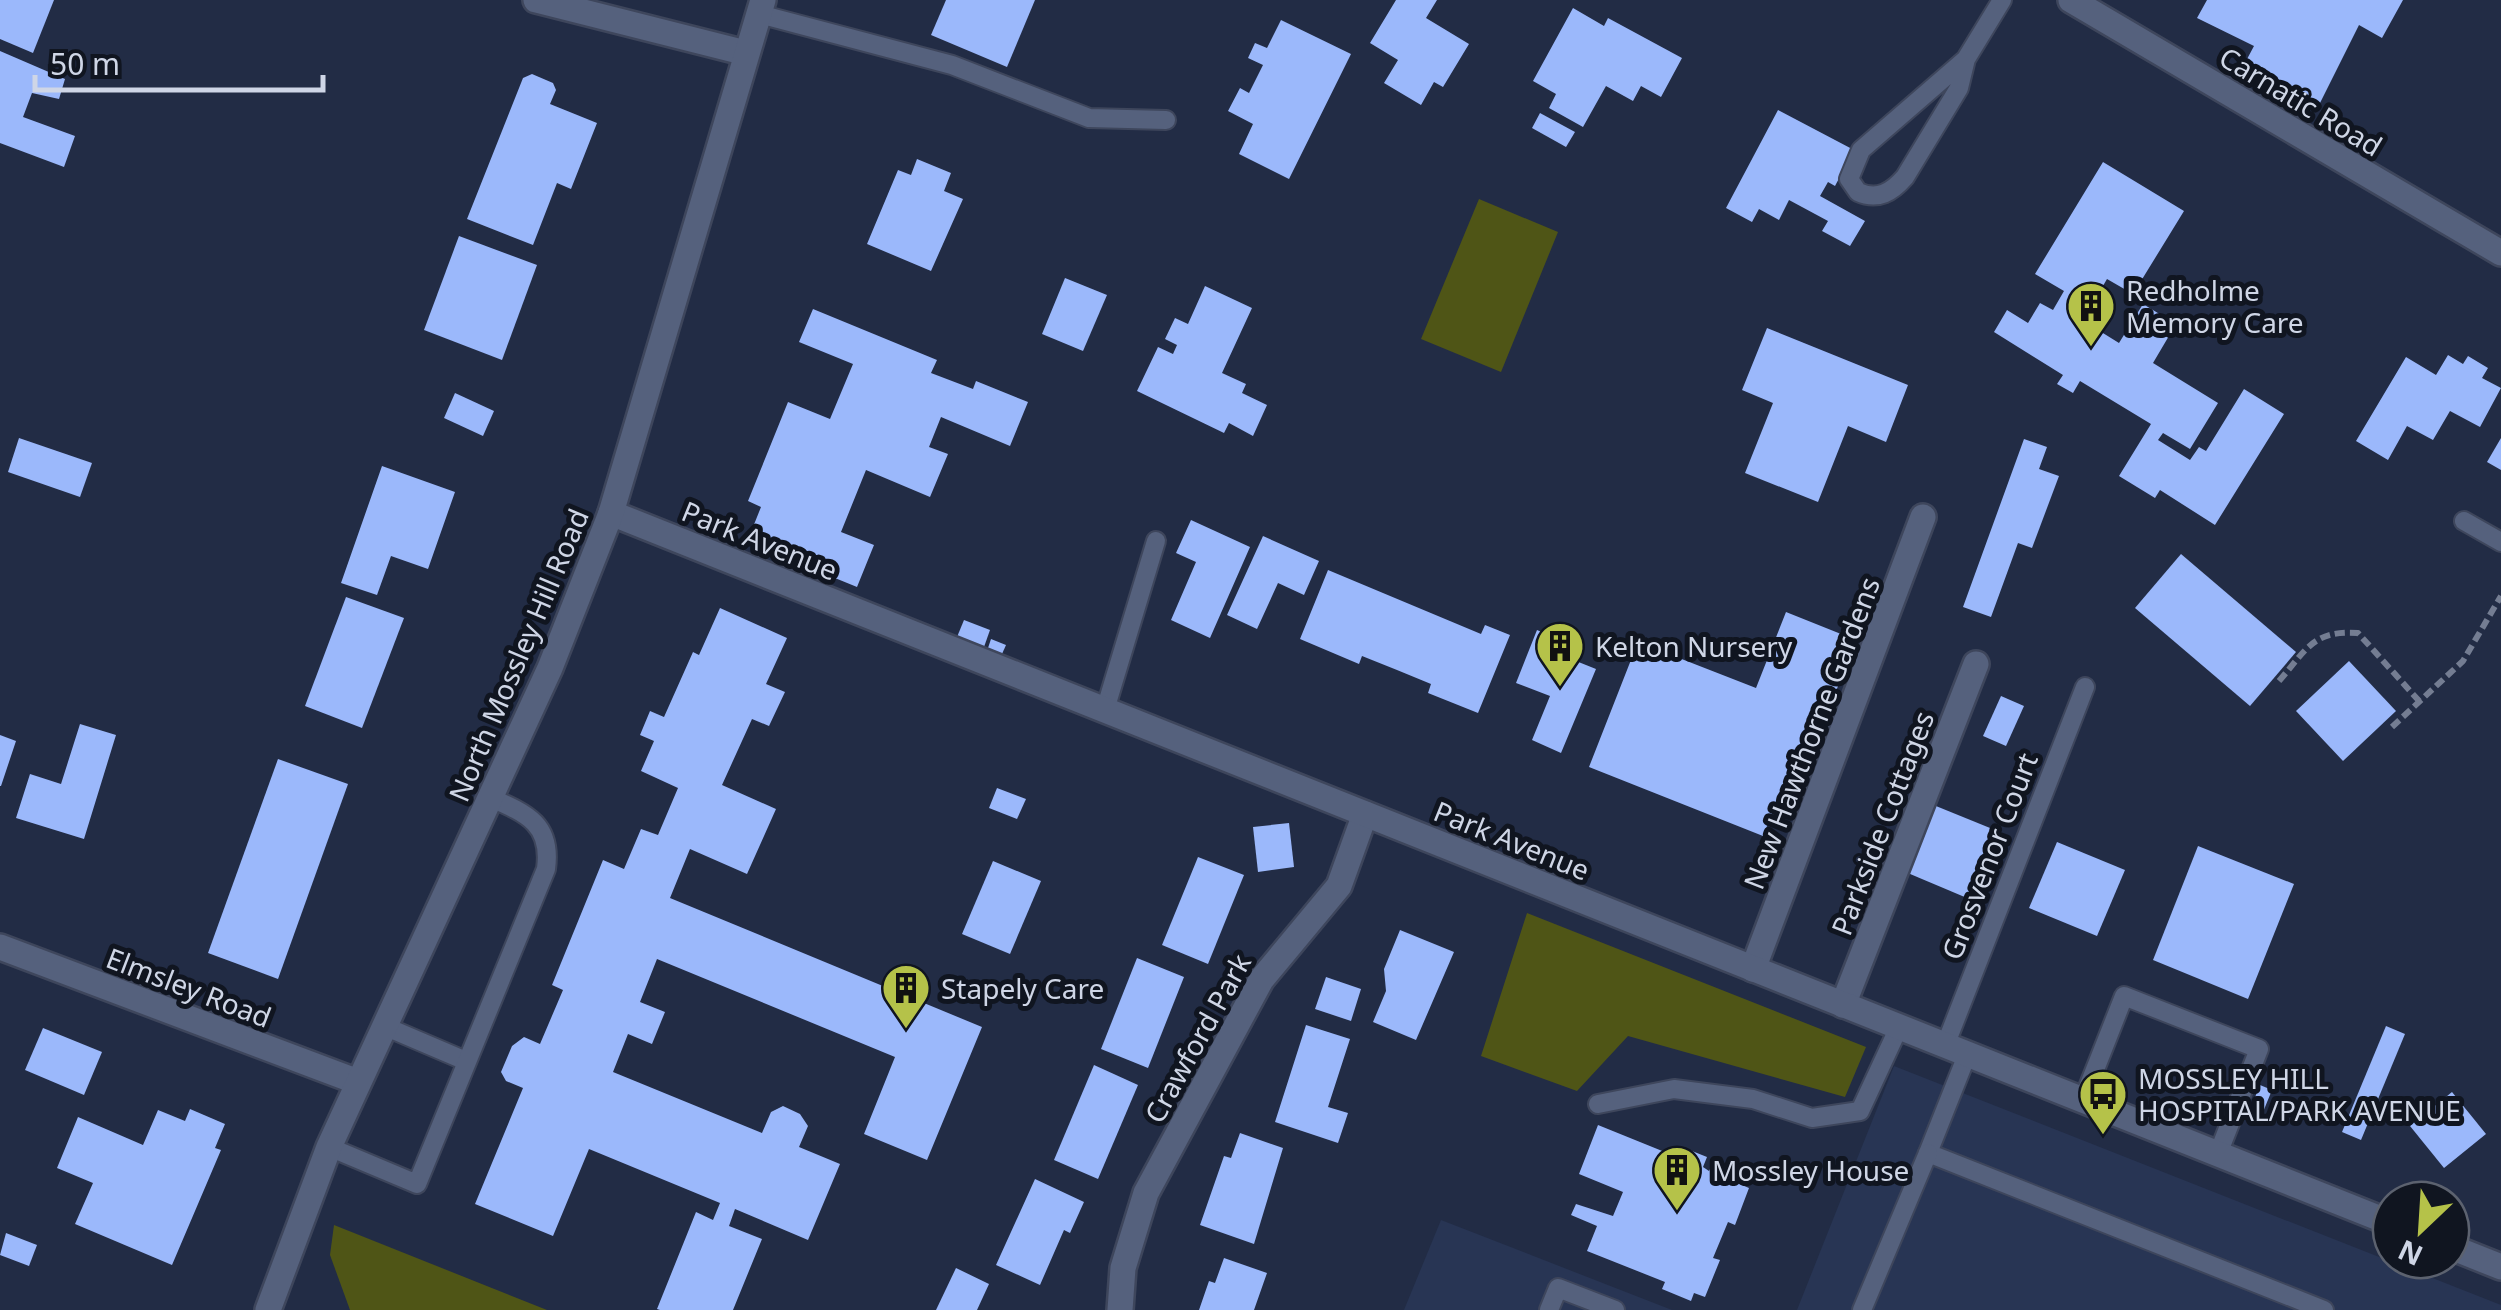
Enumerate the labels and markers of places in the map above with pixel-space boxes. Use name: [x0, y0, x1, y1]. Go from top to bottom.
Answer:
place label: Redholme Memory Care: [2126, 271, 2304, 341]
building icon: Redholme Memory Care: [2065, 280, 2117, 348]
building icon: Kelton Nursery: [1534, 620, 1586, 688]
place label: Kelton Nursery: [1595, 627, 1793, 665]
building icon: Stapely Care: [880, 962, 932, 1030]
place label: Stapely Care: [941, 969, 1104, 1007]
place label: MOSSLEY HILL HOSPITAL/PARK AVENUE: [2138, 1059, 2461, 1129]
bus stop icon: MOSSLEY HILL HOSPITAL/PARK AVENUE: [2077, 1068, 2129, 1136]
building icon: Mossley House: [1651, 1144, 1703, 1212]
place label: Mossley House: [1712, 1151, 1909, 1189]

